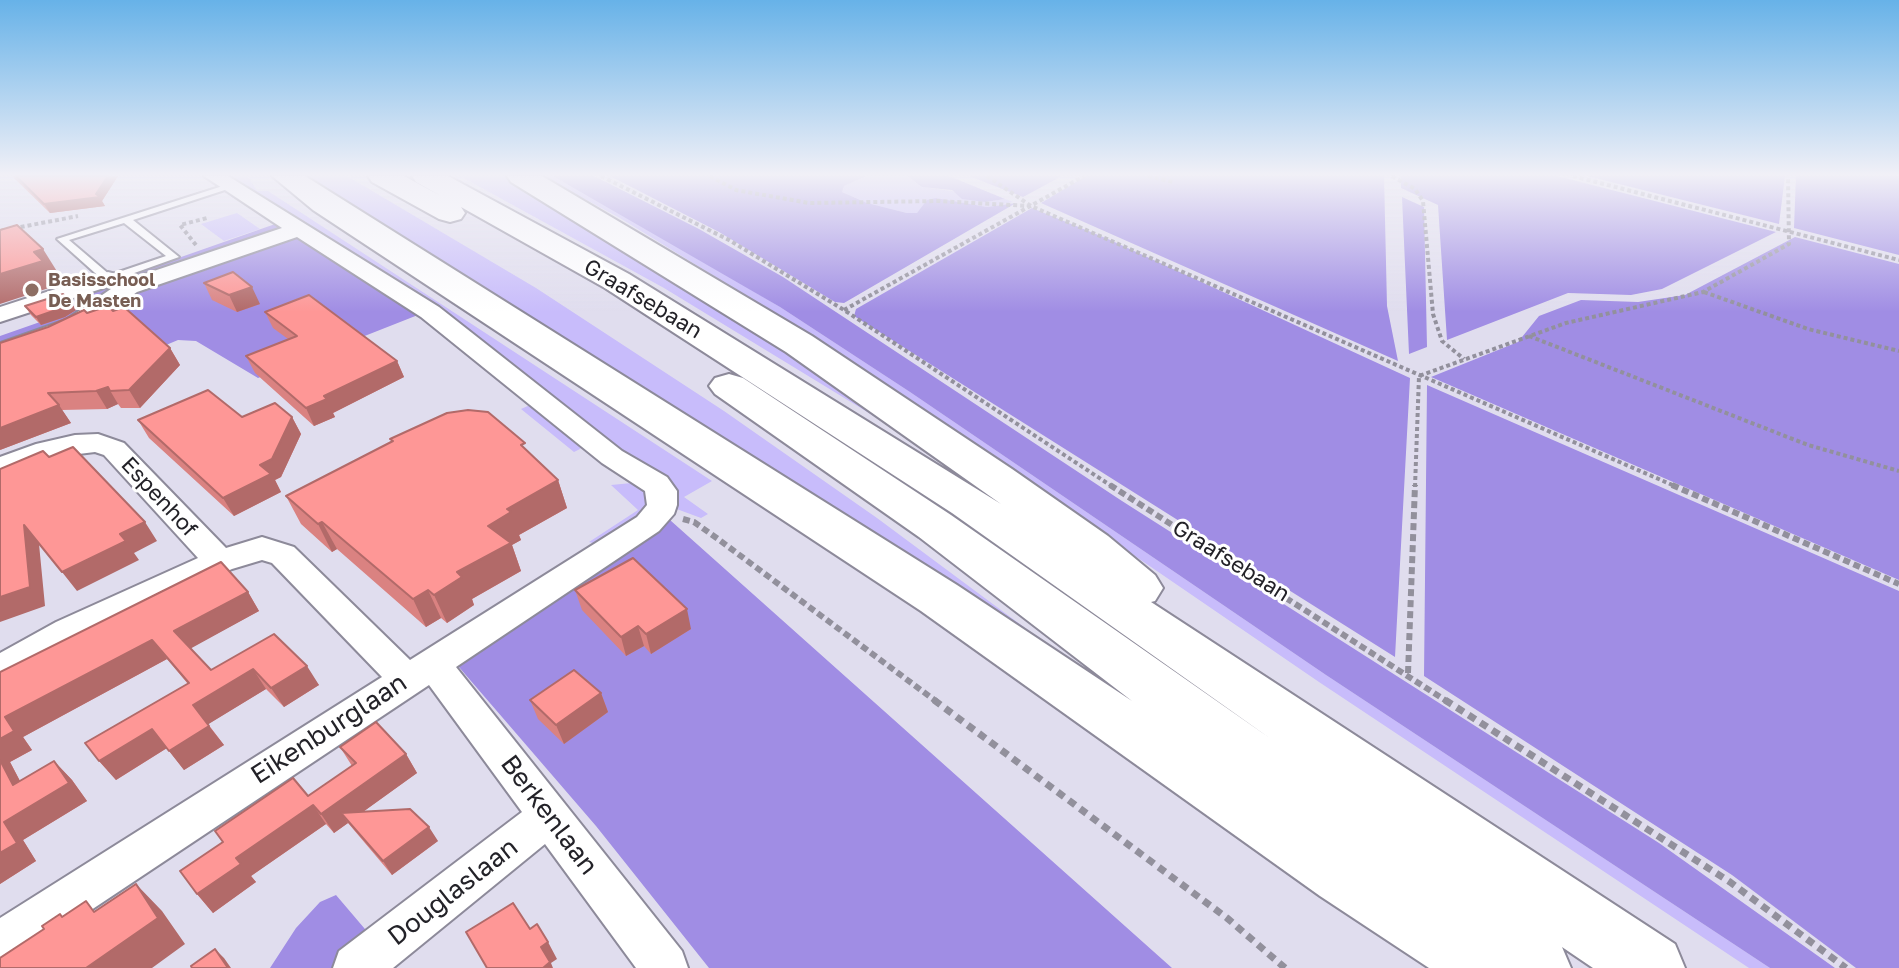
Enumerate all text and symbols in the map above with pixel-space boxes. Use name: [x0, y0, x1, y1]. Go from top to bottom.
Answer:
street label: Graafsebaan: [579, 253, 707, 345]
place label: Basisschool De Masten: [48, 269, 155, 312]
marker: Basisschool De Masten: [23, 281, 41, 299]
street label: Espenhof: [115, 452, 203, 542]
street label: Graafsebaan: [1168, 515, 1294, 607]
street label: Eikenburglaan: [245, 667, 413, 791]
street label: Berkenlaan: [494, 749, 604, 881]
street label: Douglaslaan: [382, 832, 524, 952]

